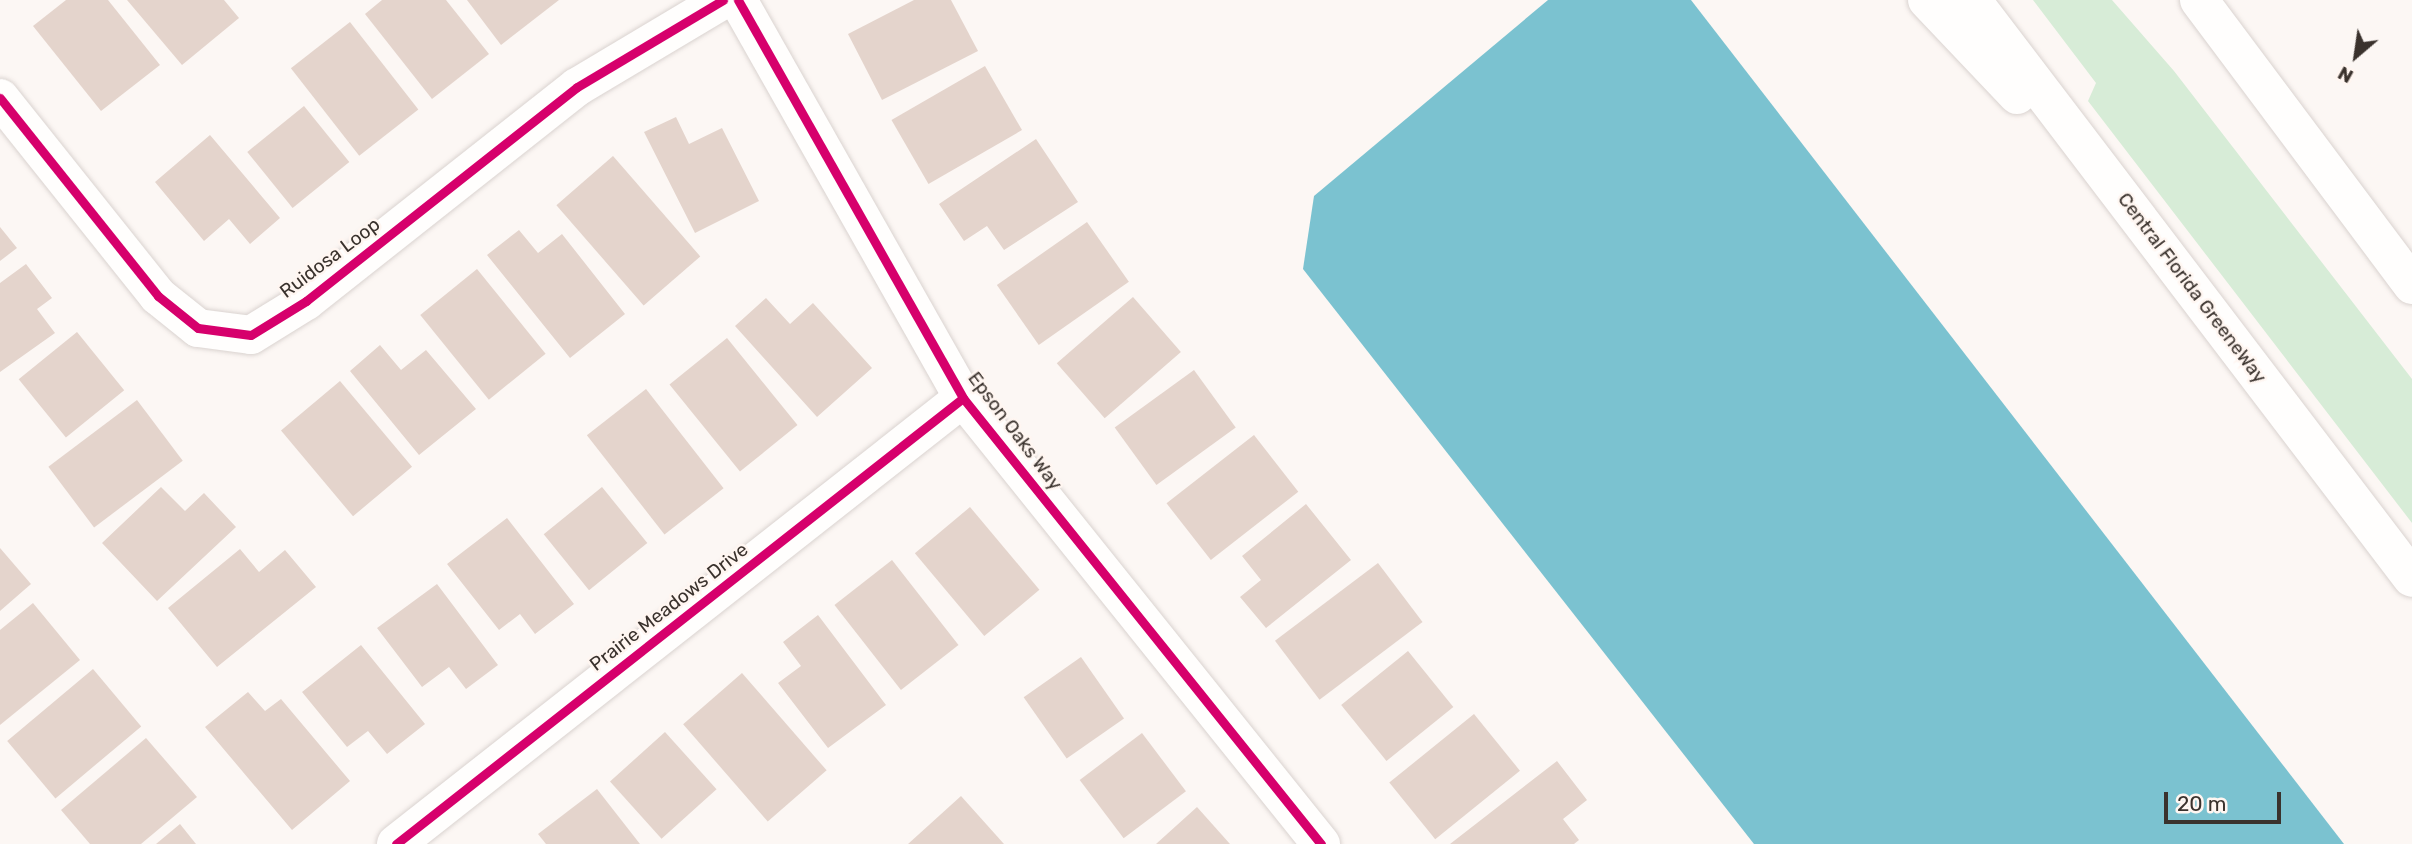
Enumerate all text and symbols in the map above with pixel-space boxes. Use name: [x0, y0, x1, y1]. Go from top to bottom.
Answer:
north arrow: [2321, 21, 2391, 91]
text: N: [2334, 61, 2357, 88]
street label: Central Florida GreeneWay: [2113, 188, 2271, 388]
street label: Ruidosa Loop: [276, 213, 384, 303]
street label: Epson Oaks Way: [963, 367, 1067, 495]
street label: Prairie Meadows Drive: [585, 538, 753, 676]
scale bar: [2167, 778, 2284, 822]
text: 20 m: [2177, 791, 2226, 816]

